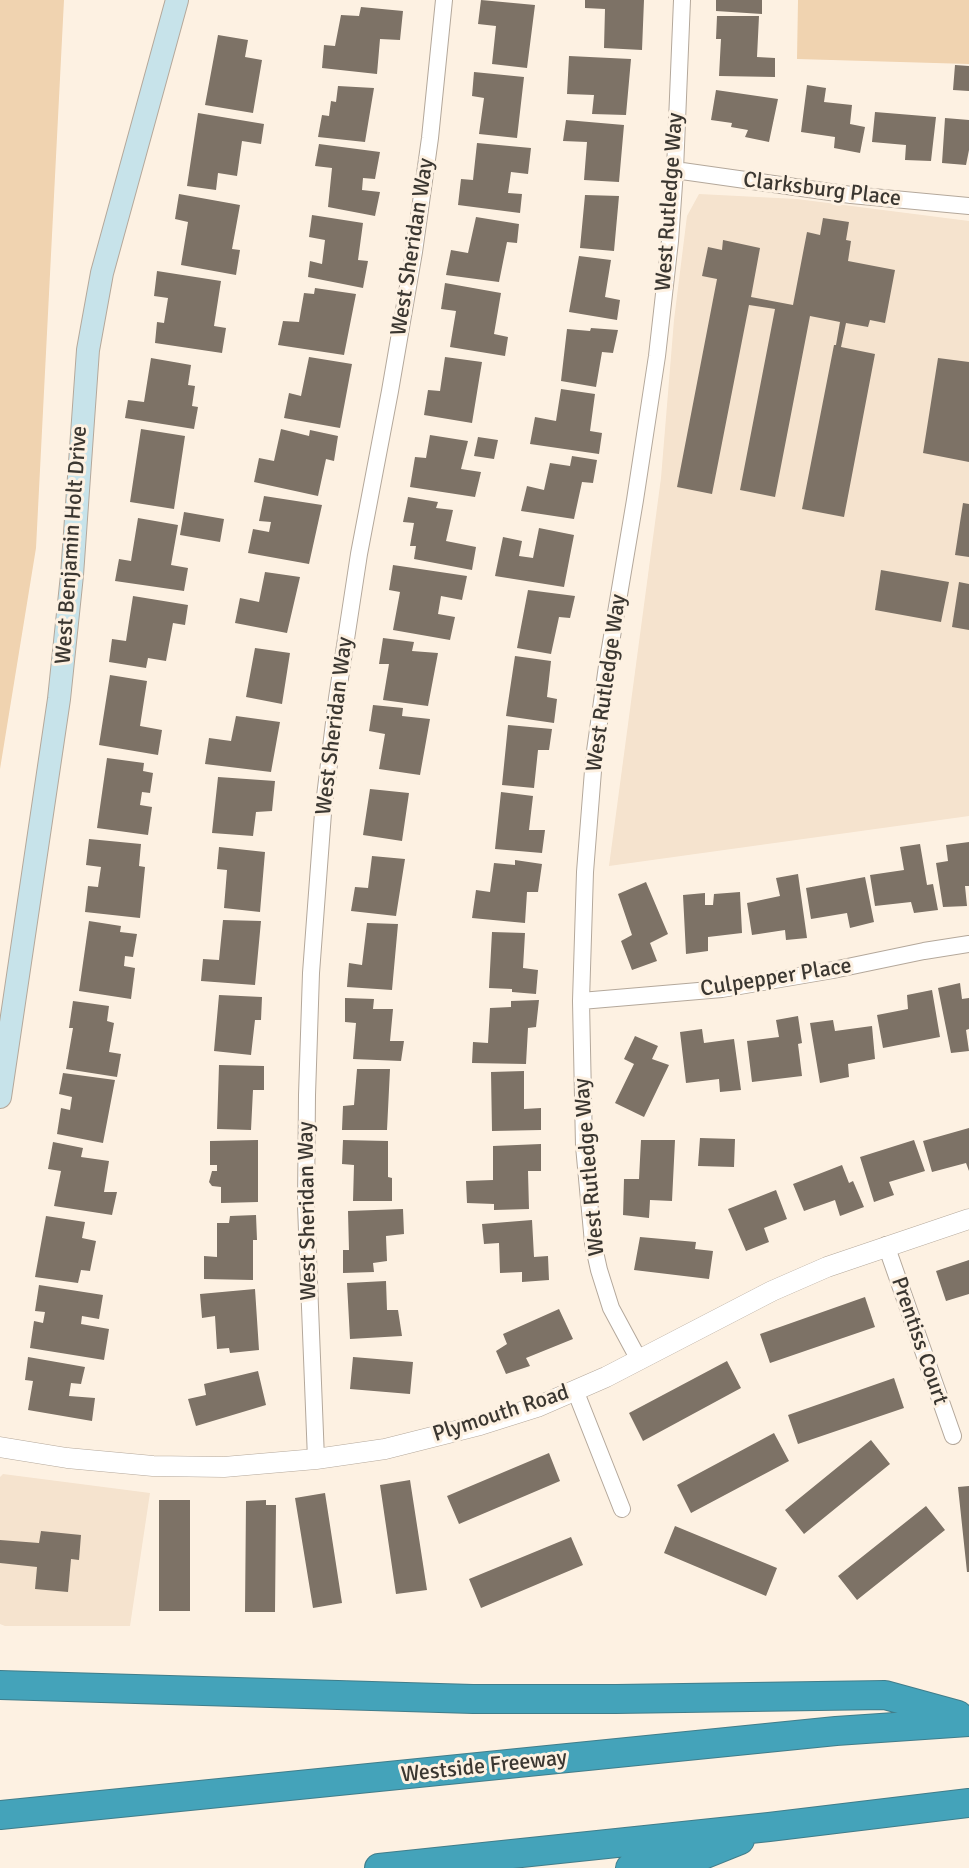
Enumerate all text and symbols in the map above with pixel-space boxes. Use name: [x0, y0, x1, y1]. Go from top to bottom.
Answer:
street label: West Rutledge Way: [651, 112, 689, 292]
street label: West Sheridan Way: [386, 156, 440, 338]
street label: Clarksburg Place: [742, 167, 902, 213]
street label: West Benjamin Holt Drive: [50, 425, 94, 665]
street label: West Rutledge Way: [581, 593, 633, 773]
street label: West Sheridan Way: [311, 635, 359, 817]
street label: Culpepper Place: [698, 953, 854, 1003]
street label: West Rutledge Way: [569, 1077, 611, 1257]
street label: West Sheridan Way: [293, 1121, 323, 1301]
street label: Prentiss Court: [885, 1274, 953, 1408]
street label: Plymouth Road: [430, 1380, 572, 1448]
street label: Westside Freeway: [400, 1745, 568, 1789]

